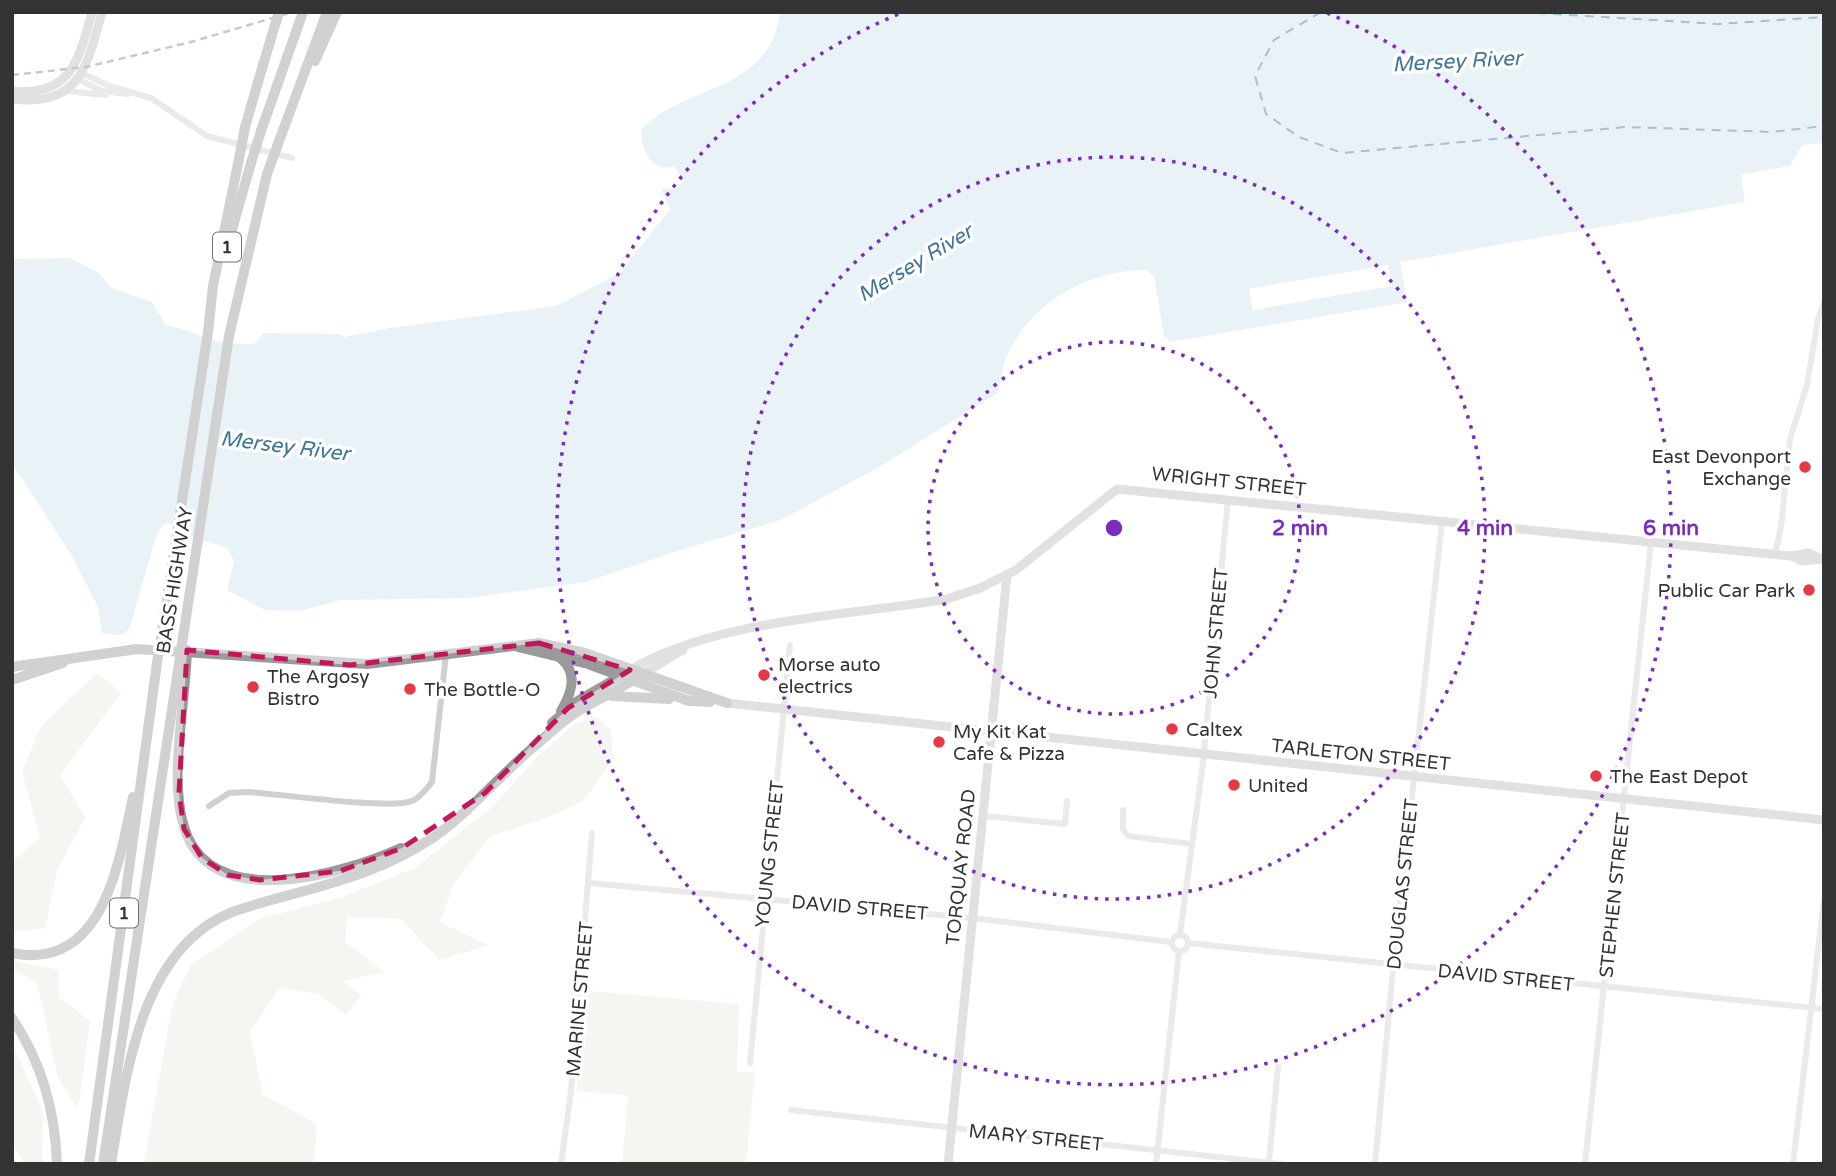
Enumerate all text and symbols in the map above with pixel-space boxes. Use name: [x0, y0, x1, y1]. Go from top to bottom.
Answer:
water label: Mersey River: [1392, 45, 1525, 77]
water label: Mersey River: [853, 218, 980, 308]
road number: 1: [213, 232, 241, 262]
water label: Mersey River: [219, 426, 354, 467]
place label: East Devonport Exchange: [1651, 446, 1791, 490]
marker: East Devonport Exchange: [1797, 459, 1813, 475]
street label: WRIGHT STREET: [1151, 463, 1308, 501]
street label: BASS HIGHWAY: [153, 505, 197, 655]
centre of rings: [1102, 516, 1126, 540]
text: 2 min: [1272, 516, 1328, 541]
text: 4 min: [1457, 516, 1513, 541]
text: 6 min: [1643, 516, 1699, 541]
street label: JOHN STREET: [1199, 567, 1233, 699]
place label: Public Car Park: [1658, 580, 1795, 602]
marker: Public Car Park: [1801, 582, 1817, 598]
place label: Morse auto electrics: [778, 654, 881, 698]
place label: The Argosy Bistro: [267, 666, 370, 710]
marker: Morse auto electrics: [756, 667, 772, 683]
marker: The Argosy Bistro: [245, 679, 261, 695]
place label: The Bottle-O: [424, 679, 540, 701]
marker: The Bottle-O: [402, 681, 418, 697]
place label: Caltex: [1186, 719, 1243, 741]
place label: My Kit Kat Cafe & Pizza: [953, 721, 1065, 765]
marker: Caltex: [1164, 721, 1180, 737]
marker: My Kit Kat Cafe & Pizza: [931, 734, 947, 750]
street label: TARLETON STREET: [1270, 735, 1452, 775]
place label: The East Depot: [1610, 766, 1748, 788]
marker: The East Depot: [1588, 768, 1604, 784]
place label: United: [1248, 775, 1308, 797]
marker: United: [1226, 777, 1242, 793]
street label: YOUNG STREET: [751, 779, 789, 929]
street label: TORQUAY ROAD: [942, 788, 980, 946]
street label: DOUGLAS STREET: [1383, 797, 1423, 971]
street label: STEPHEN STREET: [1595, 811, 1635, 979]
street label: DAVID STREET: [791, 891, 930, 925]
road number: 1: [110, 898, 138, 928]
street label: MARINE STREET: [562, 920, 598, 1078]
street label: DAVID STREET: [1437, 960, 1576, 996]
street label: MARY STREET: [968, 1120, 1105, 1156]

